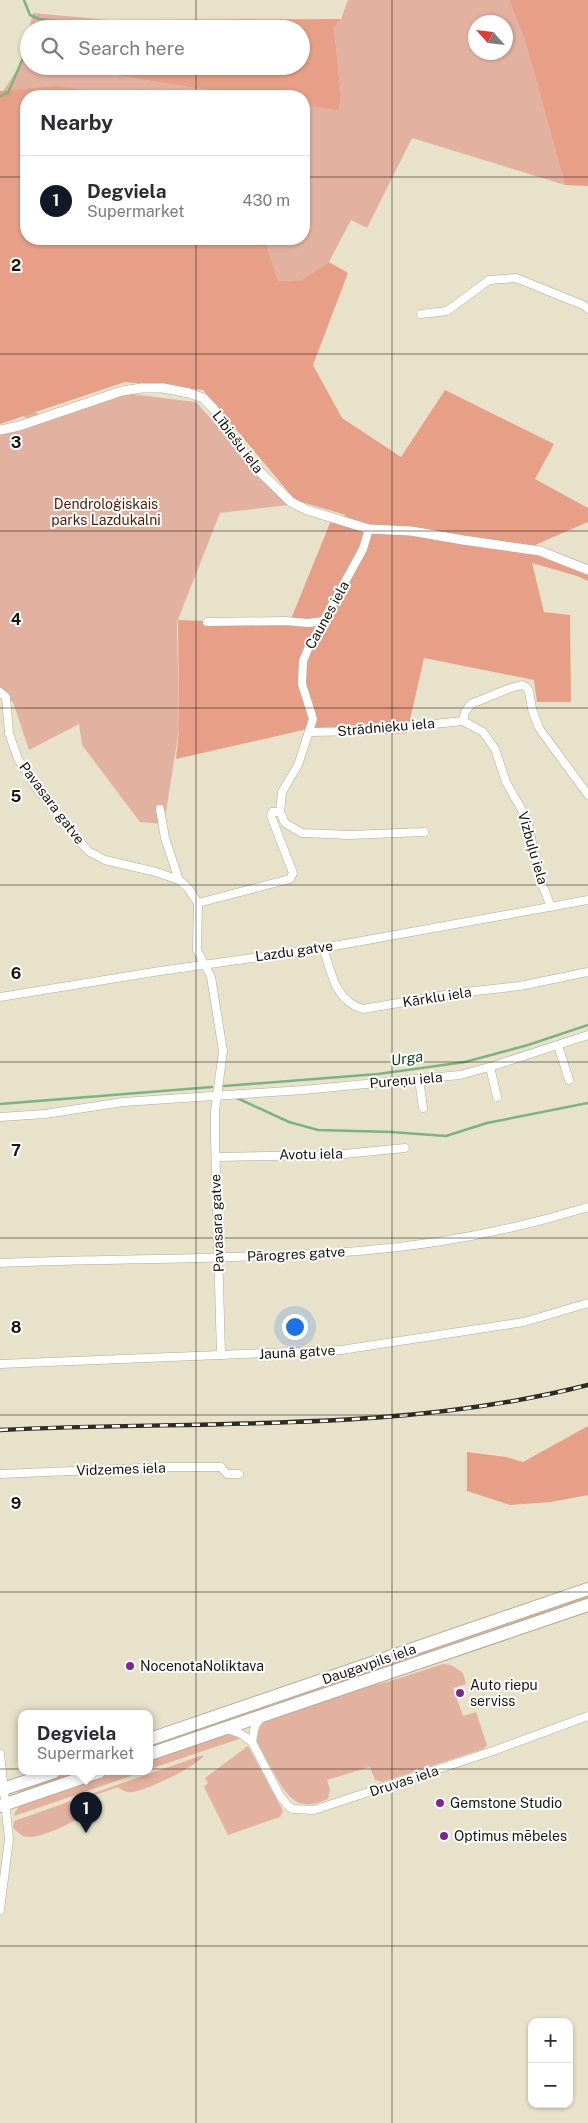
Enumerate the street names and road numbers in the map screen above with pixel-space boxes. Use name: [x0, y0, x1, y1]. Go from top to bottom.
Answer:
street label: Lībiešu iela: [209, 408, 267, 476]
street label: Caunes iela: [302, 578, 352, 652]
street label: Strādnieku iela: [337, 715, 435, 739]
street label: Pavasara gatve: [16, 759, 88, 847]
street label: Vizbuļu iela: [515, 810, 551, 886]
street label: Lazdu gatve: [254, 938, 334, 964]
street label: Kārklu iela: [401, 984, 473, 1010]
street label: Pureņu iela: [369, 1069, 443, 1091]
street label: Avotu iela: [279, 1145, 343, 1163]
street label: Pavasara gatve: [207, 1174, 227, 1272]
street label: Pārogres gatve: [246, 1243, 346, 1265]
street label: Jaunā gatve: [258, 1342, 336, 1362]
street label: Vidzemes iela: [76, 1459, 166, 1479]
street label: Daugavpils iela: [320, 1640, 418, 1688]
street label: Druvas iela: [367, 1762, 441, 1800]

